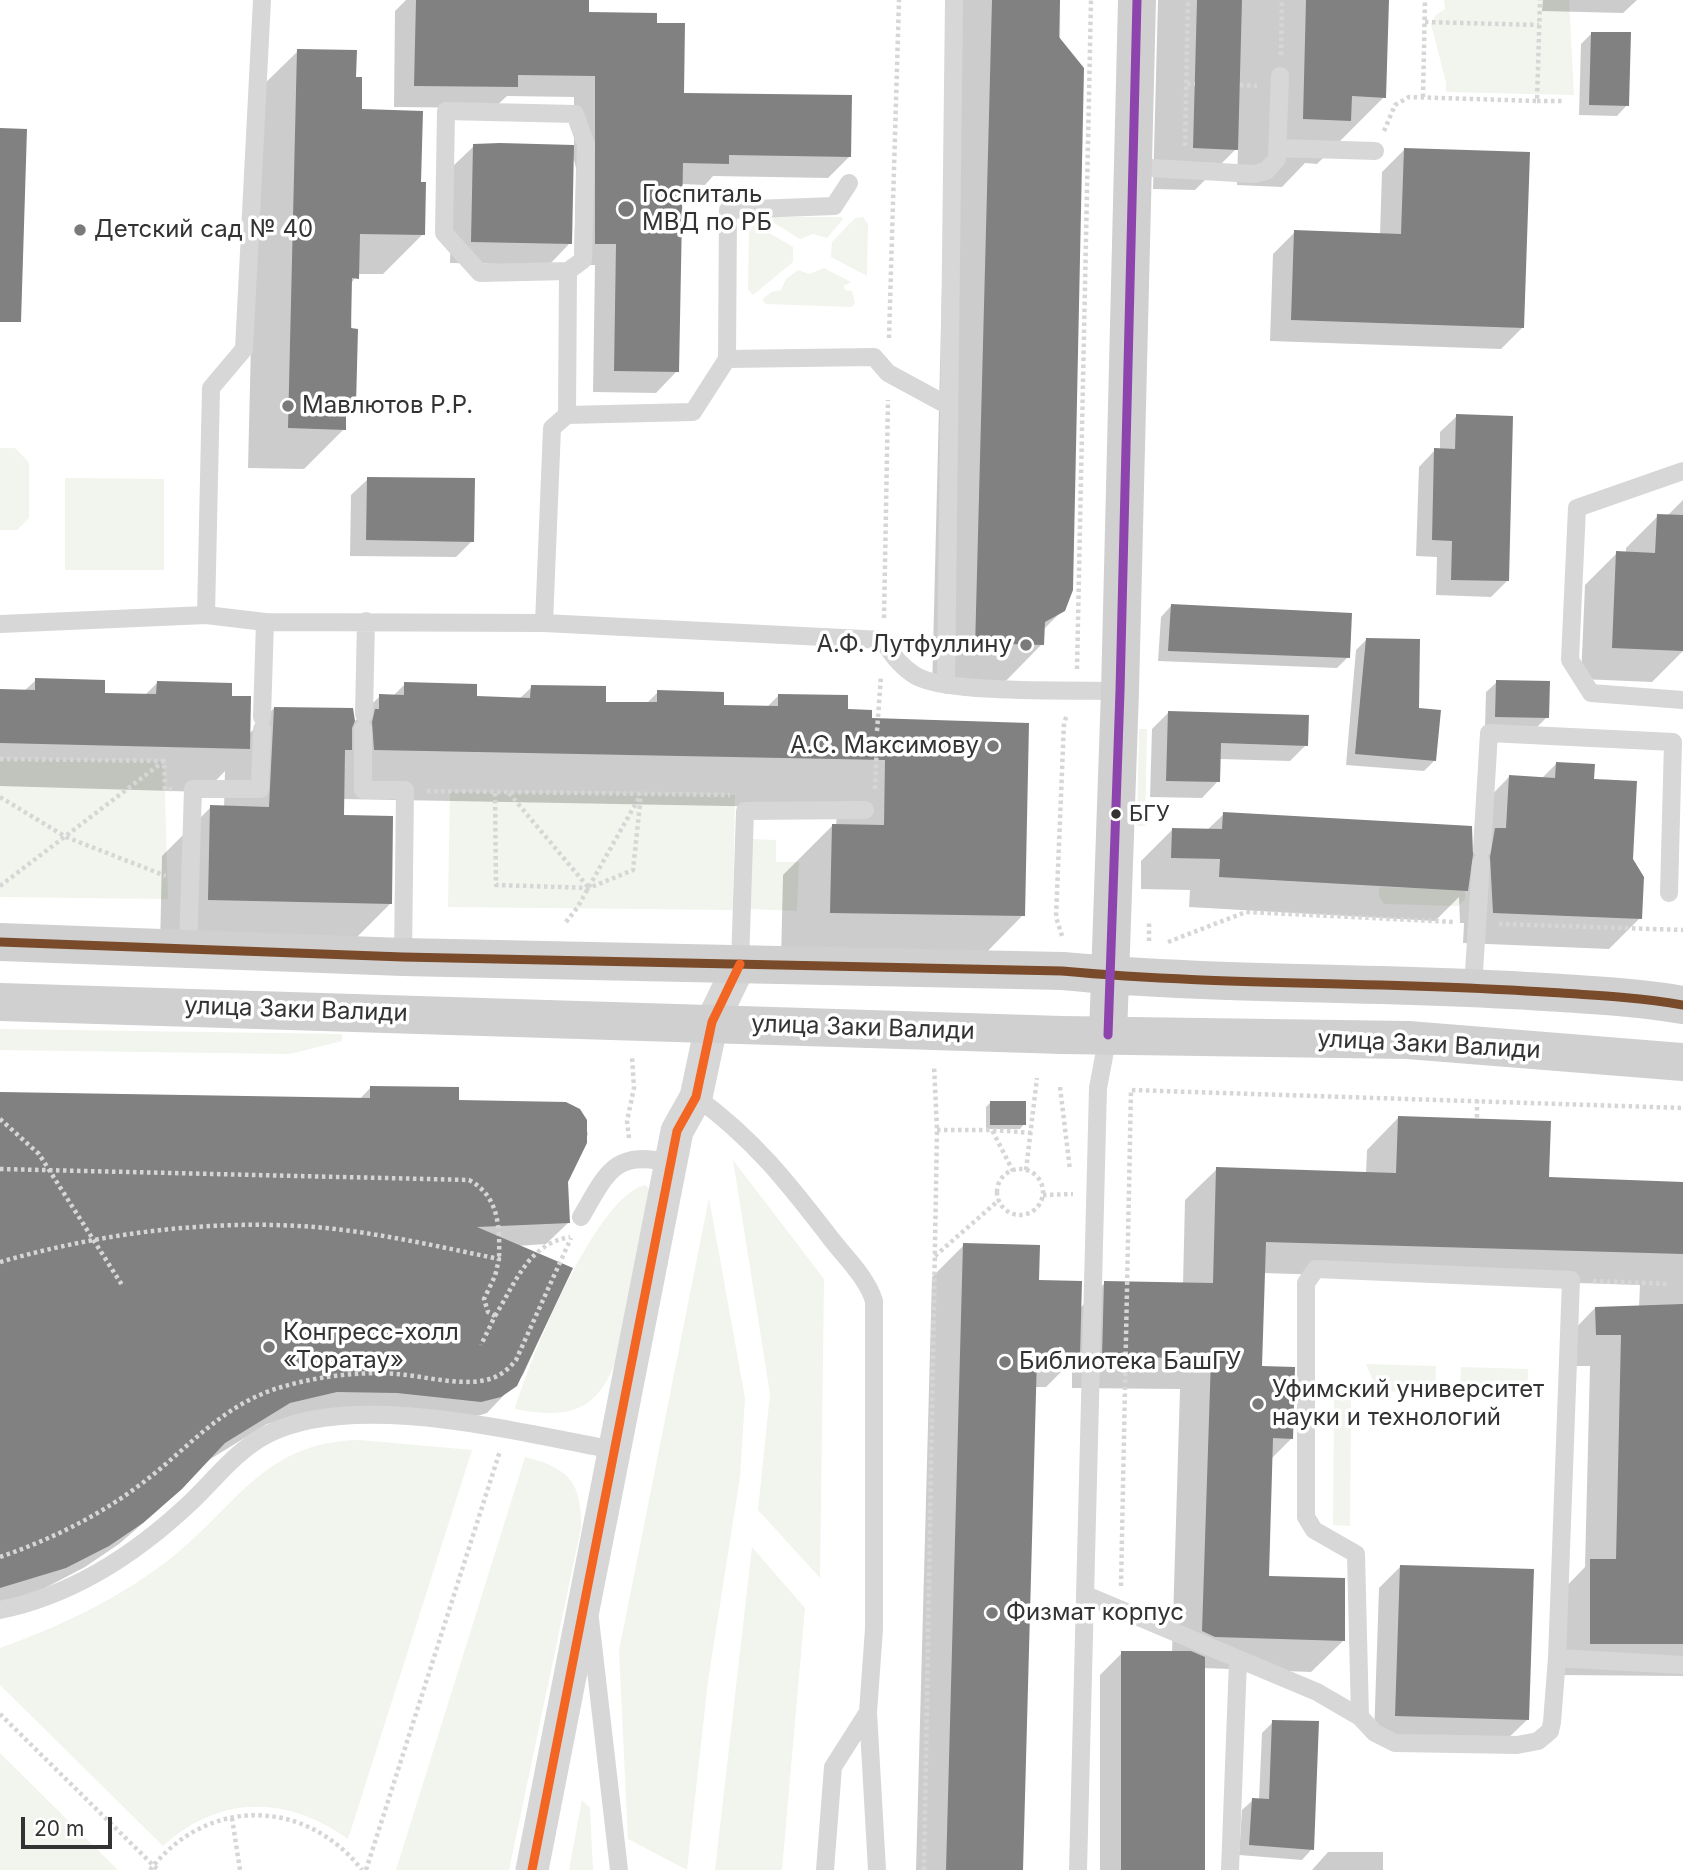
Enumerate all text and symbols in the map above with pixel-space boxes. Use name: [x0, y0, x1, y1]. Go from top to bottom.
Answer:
place label: Госпиталь МВД по РБ: [642, 181, 772, 237]
marker: Госпиталь МВД по РБ: [616, 199, 636, 219]
place label: Детский сад № 40: [94, 216, 313, 244]
marker: Детский сад № 40: [72, 222, 88, 238]
place label: Мавлютов Р.Р.: [302, 392, 473, 420]
marker: Мавлютов Р.Р.: [280, 398, 296, 414]
place label: А.Ф. Лутфуллину: [816, 631, 1012, 659]
marker: А.Ф. Лутфуллину: [1018, 637, 1034, 653]
place label: А.С. Максимову: [790, 732, 979, 760]
marker: А.С. Максимову: [985, 738, 1001, 754]
place label: БГУ: [1129, 801, 1170, 827]
marker: БГУ: [1109, 807, 1123, 821]
street label: улица Заки Валиди: [184, 992, 408, 1028]
street label: улица Заки Валиди: [751, 1010, 975, 1046]
street label: улица Заки Валиди: [1317, 1025, 1541, 1065]
place label: Конгресс-холл «Торатау»: [283, 1319, 459, 1375]
marker: Конгресс-холл «Торатау»: [261, 1339, 277, 1355]
place label: Библиотека БашГУ: [1019, 1348, 1241, 1376]
marker: Библиотека БашГУ: [997, 1354, 1013, 1370]
place label: Уфимский университет науки и технологий: [1272, 1376, 1544, 1432]
marker: Уфимский университет науки и технологий: [1250, 1396, 1266, 1412]
place label: Физмат корпус: [1006, 1599, 1184, 1627]
marker: Физмат корпус: [984, 1605, 1000, 1621]
scale bar: [24, 1804, 116, 1848]
text: 20 m: [34, 1816, 84, 1841]

